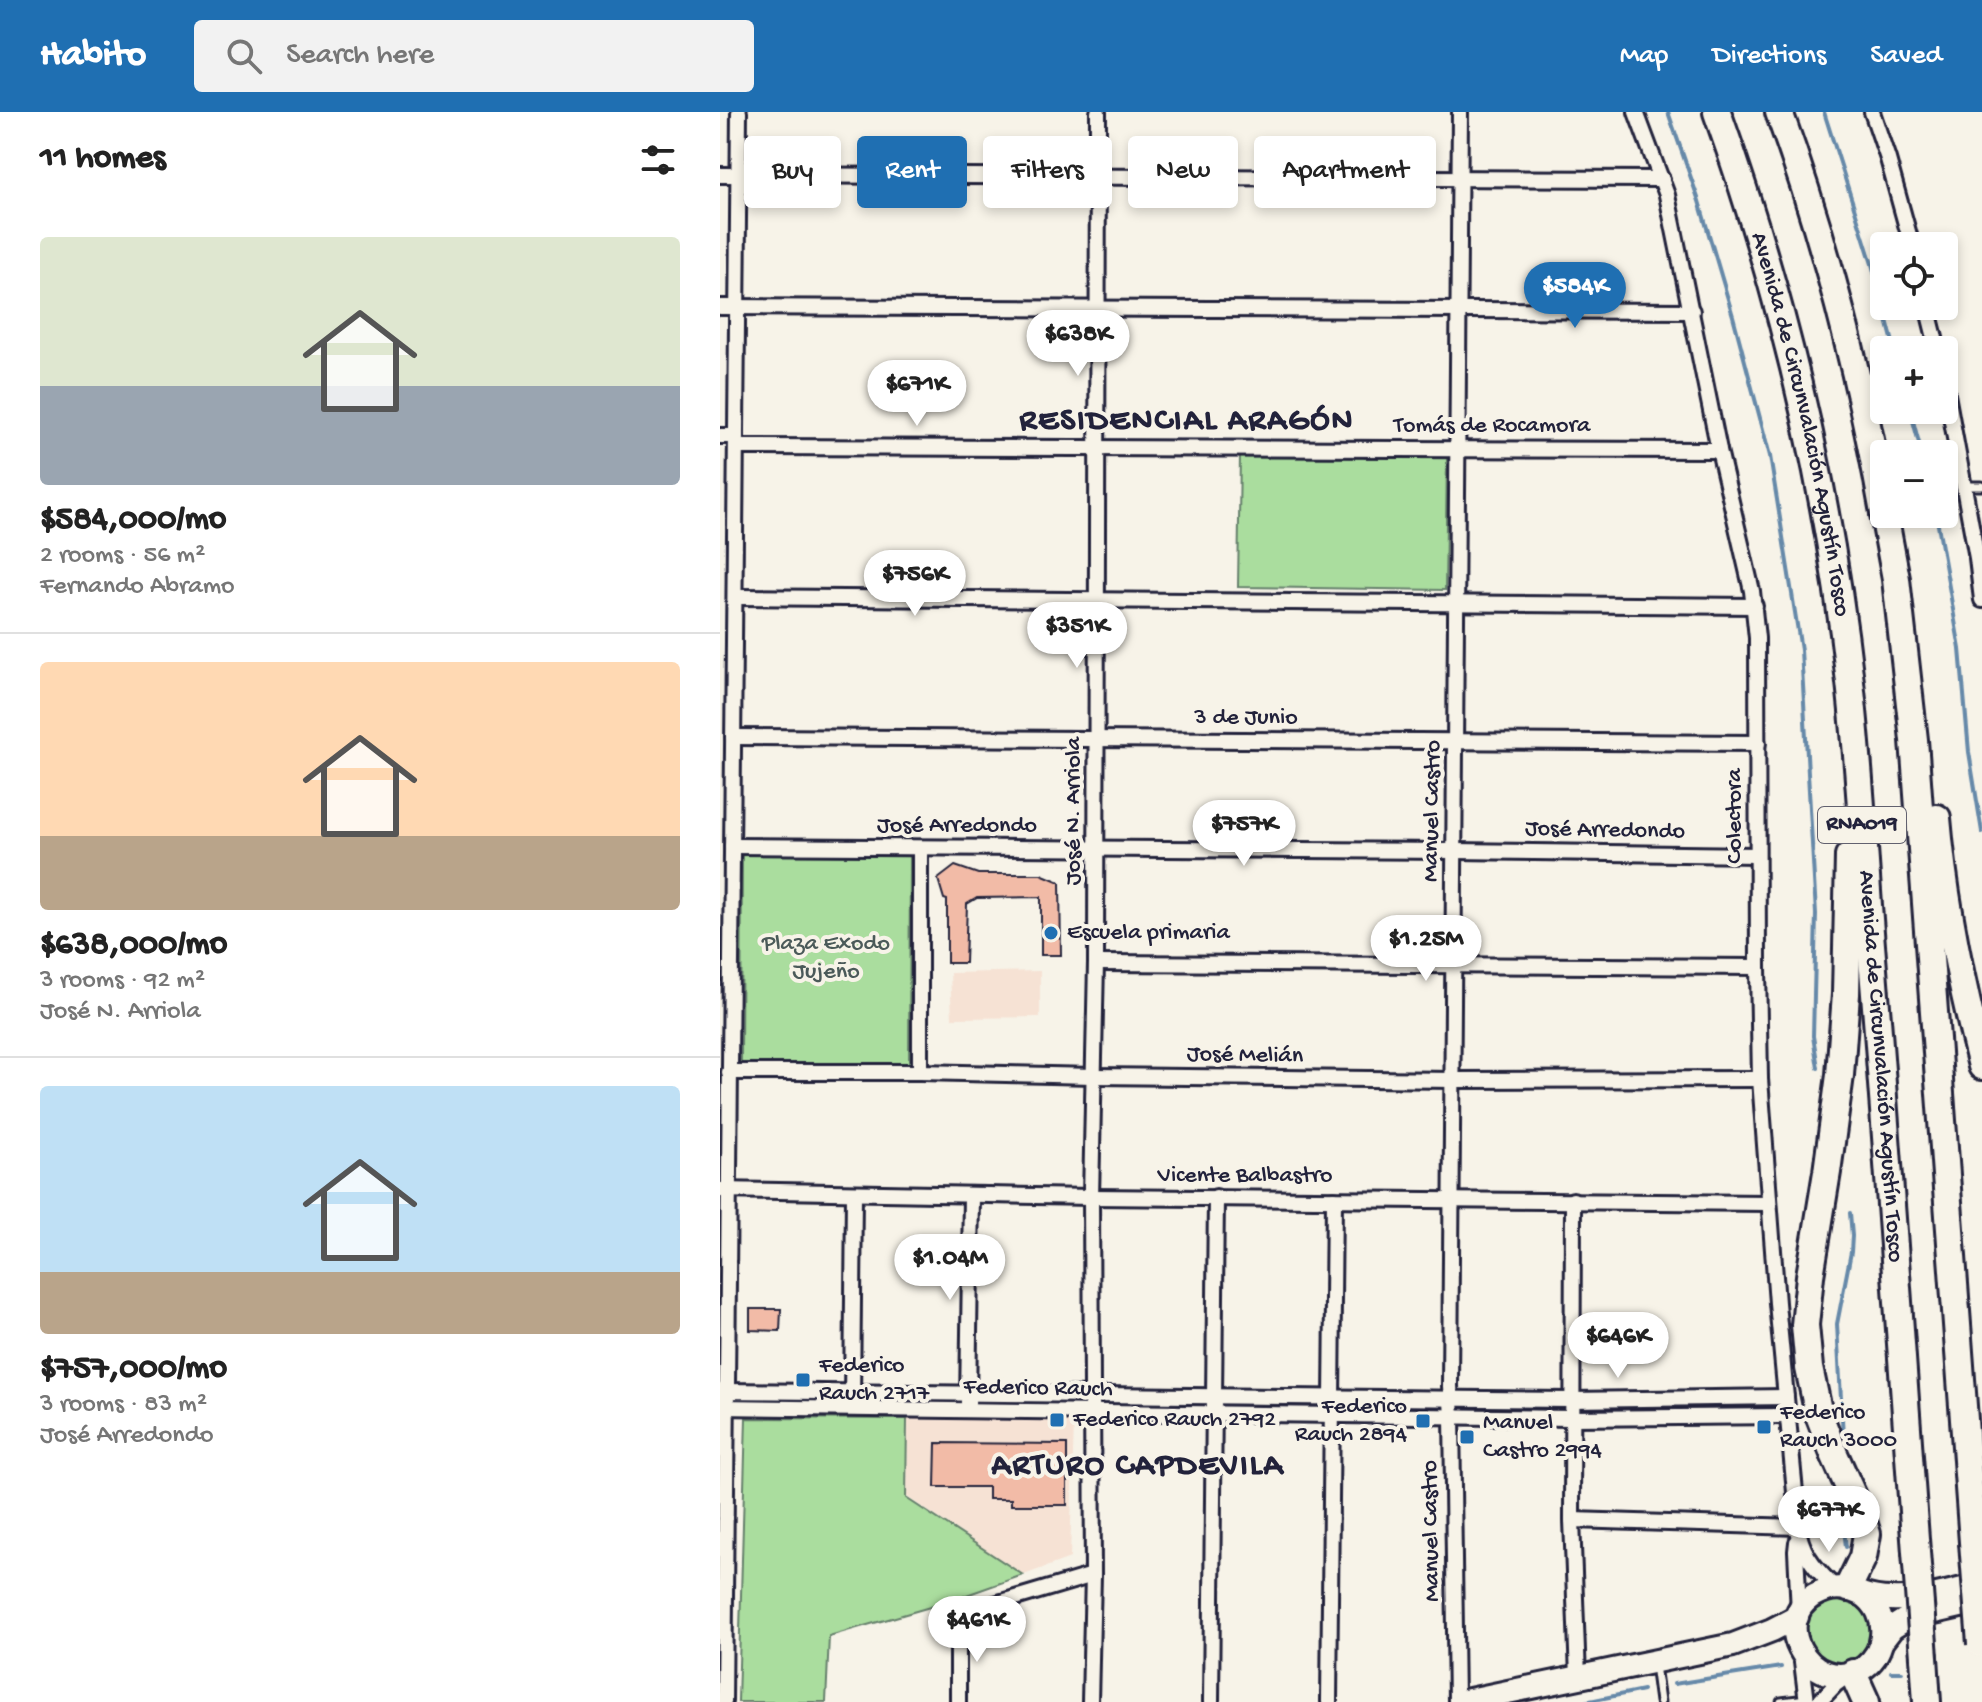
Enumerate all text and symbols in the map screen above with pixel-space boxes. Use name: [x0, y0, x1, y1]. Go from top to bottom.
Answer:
search box: [194, 20, 754, 92]
text: Habito: [40, 34, 146, 78]
icon: search: [222, 34, 266, 78]
text: Search here: [286, 39, 434, 74]
text: Map: [1620, 40, 1668, 73]
text: Directions: [1712, 40, 1826, 73]
text: Saved: [1870, 40, 1942, 73]
chip: Buy: [744, 136, 841, 208]
chip: Rent: [857, 136, 967, 208]
chip: Filters: [983, 136, 1112, 208]
chip: New: [1128, 136, 1238, 208]
chip: Apartment: [1254, 136, 1436, 208]
icon: filters: [636, 138, 680, 182]
text: 11 homes: [40, 140, 166, 180]
street label: Avenida de Circunvalación Agustín Tosco: [1743, 229, 1856, 619]
map controls: [1870, 232, 1958, 528]
button: locate: [1870, 232, 1958, 320]
pin: $584K: [1519, 262, 1631, 330]
text: $584K: [1542, 272, 1608, 303]
icon: home: [288, 289, 432, 433]
pin: $638K: [1022, 310, 1134, 378]
text: $638K: [1045, 320, 1111, 351]
button: +: [1870, 336, 1958, 424]
pin: $671K: [861, 360, 973, 428]
text: $671K: [885, 370, 949, 401]
district label: RESIDENCIAL ARAGÓN: [1019, 403, 1354, 441]
street label: Tomás de Rocamora: [1392, 412, 1591, 441]
button: −: [1870, 440, 1958, 528]
text: $584,000/mo: [40, 501, 226, 541]
text: 2 rooms · 56 m²: [40, 541, 205, 572]
pin: $756K: [859, 550, 971, 618]
text: $756K: [882, 560, 948, 591]
text: Fernando Abramo: [40, 572, 235, 603]
pin: $351K: [1021, 602, 1133, 670]
text: $351K: [1045, 612, 1109, 643]
street label: 3 de Junio: [1193, 704, 1298, 733]
icon: home: [288, 714, 432, 858]
street label: José N. Arriola: [1060, 736, 1089, 885]
street label: Manuel Castro: [1417, 740, 1449, 882]
street label: Colectora: [1721, 768, 1750, 864]
pin: $757K: [1188, 800, 1300, 868]
road number: RNA019: [1818, 807, 1906, 843]
text: $757K: [1211, 810, 1277, 841]
street label: José Arredondo: [877, 812, 1037, 841]
street label: José Arredondo: [1525, 815, 1685, 847]
street label: Avenida de Circunvalación Agustín Tosco: [1851, 869, 1910, 1263]
pin: $1.25M: [1361, 915, 1491, 983]
place label: Escuela primaria: [1067, 919, 1230, 948]
marker: Escuela primaria: [1042, 924, 1060, 942]
text: $1.25M: [1389, 925, 1463, 956]
text: $638,000/mo: [40, 926, 227, 966]
park label: Plaza Exodo Jujeño: [761, 930, 890, 987]
text: 3 rooms · 92 m²: [40, 966, 205, 997]
text: José N. Arriola: [40, 997, 201, 1028]
street label: José Melián: [1187, 1040, 1304, 1072]
icon: home: [288, 1138, 432, 1282]
street label: Vicente Balbastro: [1157, 1162, 1332, 1191]
pin: $1.04M: [885, 1234, 1015, 1302]
text: $1.04M: [912, 1244, 988, 1275]
pin: $646K: [1562, 1312, 1674, 1380]
text: $646K: [1586, 1322, 1650, 1353]
text: $757,000/mo: [40, 1350, 227, 1390]
place label: Federico Rauch 2717: [818, 1352, 930, 1409]
marker: Federico Rauch 2717: [794, 1371, 812, 1389]
street label: Federico Rauch: [962, 1373, 1113, 1405]
text: 3 rooms · 83 m²: [40, 1390, 207, 1421]
place label: Federico Rauch 2894: [1295, 1393, 1408, 1450]
place label: Federico Rauch 3000: [1779, 1399, 1897, 1456]
place label: Federico Rauch 2792: [1072, 1406, 1276, 1435]
place label: Manuel Castro 2994: [1483, 1409, 1602, 1466]
marker: Federico Rauch 2792: [1048, 1411, 1066, 1429]
marker: Federico Rauch 2894: [1414, 1412, 1432, 1430]
marker: Federico Rauch 3000: [1755, 1418, 1773, 1436]
text: José Arredondo: [40, 1421, 213, 1452]
marker: Manuel Castro 2994: [1458, 1428, 1476, 1446]
district label: ARTURO CAPDEVILA: [991, 1448, 1285, 1486]
street label: Manuel Castro: [1416, 1460, 1448, 1602]
pin: $677K: [1773, 1486, 1885, 1554]
text: $677K: [1796, 1496, 1862, 1527]
pin: $461K: [921, 1596, 1033, 1664]
text: $461K: [946, 1606, 1008, 1637]

